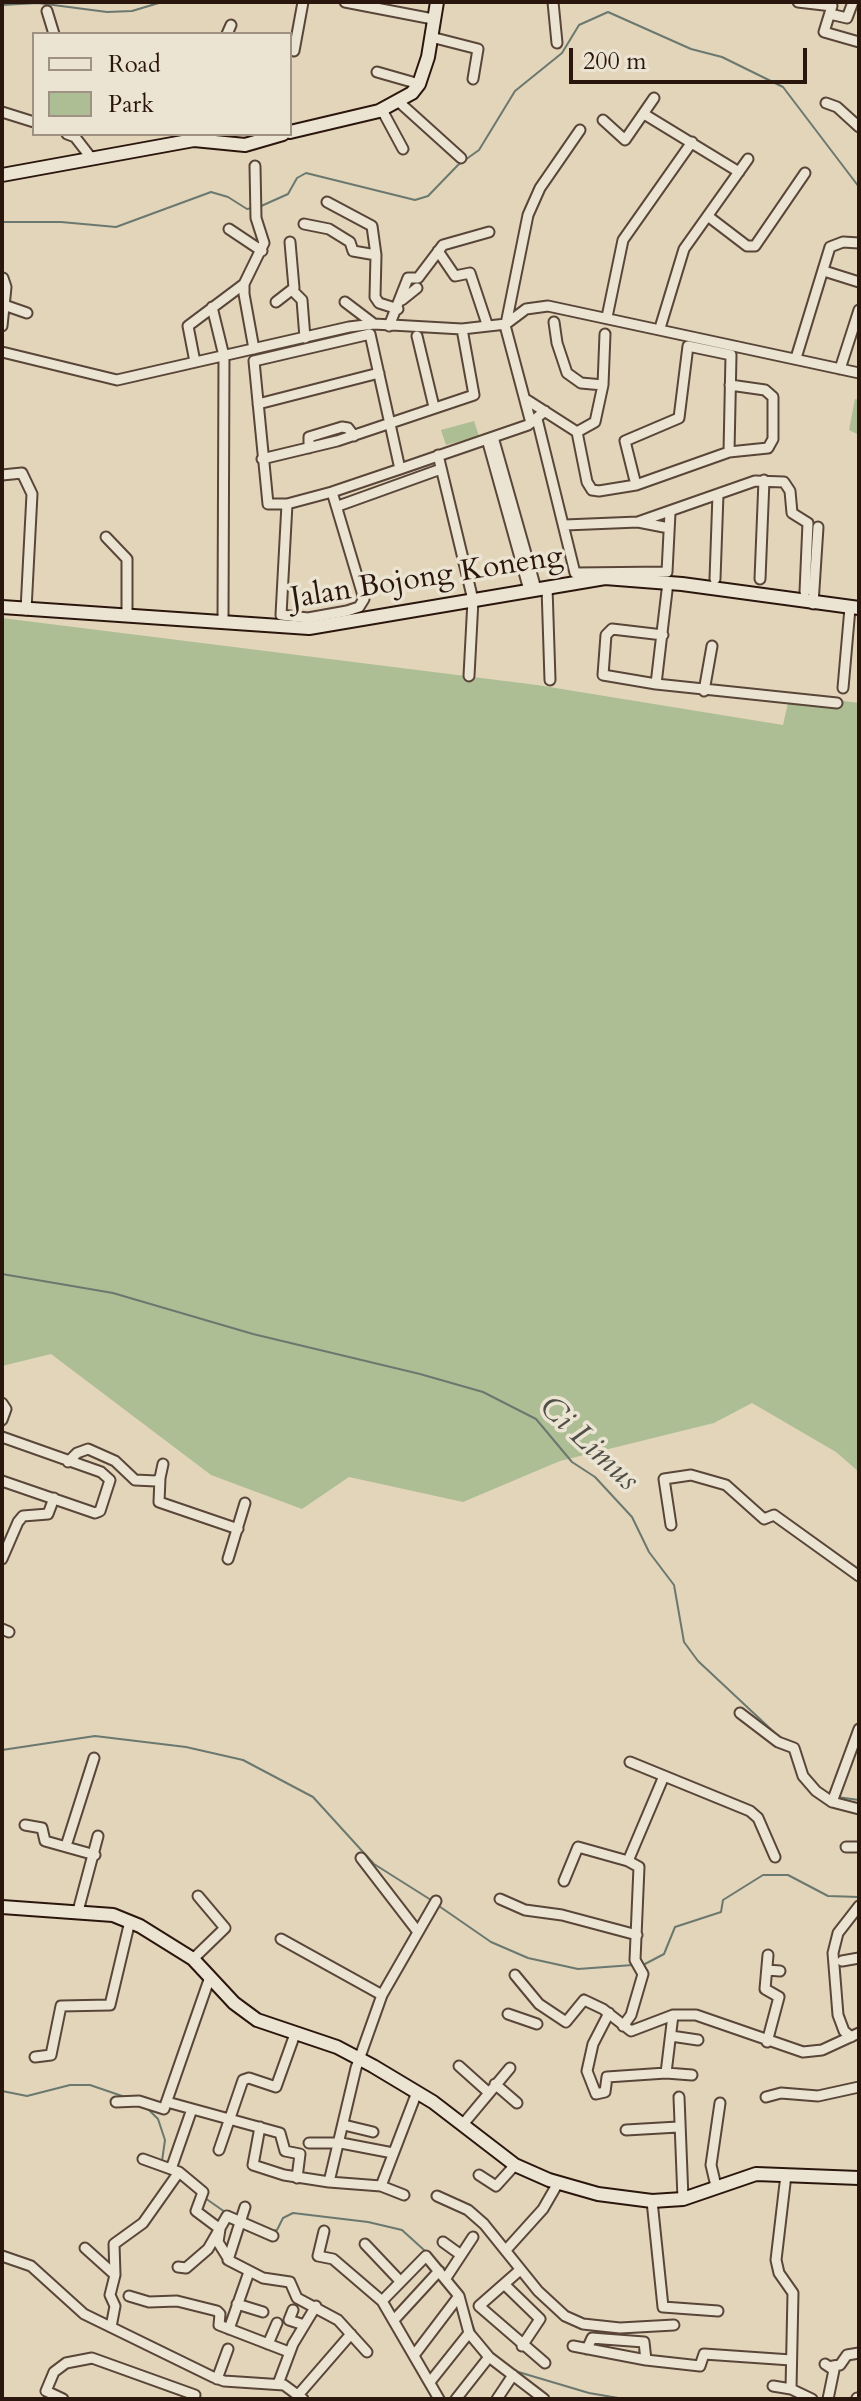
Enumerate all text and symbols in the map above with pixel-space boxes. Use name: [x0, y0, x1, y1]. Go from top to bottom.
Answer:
legend: [32, 32, 292, 136]
scale bar: [573, 32, 811, 82]
text: 200 m: [583, 45, 647, 78]
text: Road: [108, 48, 161, 81]
text: Park: [108, 88, 154, 121]
street label: Jalan Bojong Koneng: [288, 540, 566, 618]
water label: Ci Limus: [530, 1389, 646, 1501]

